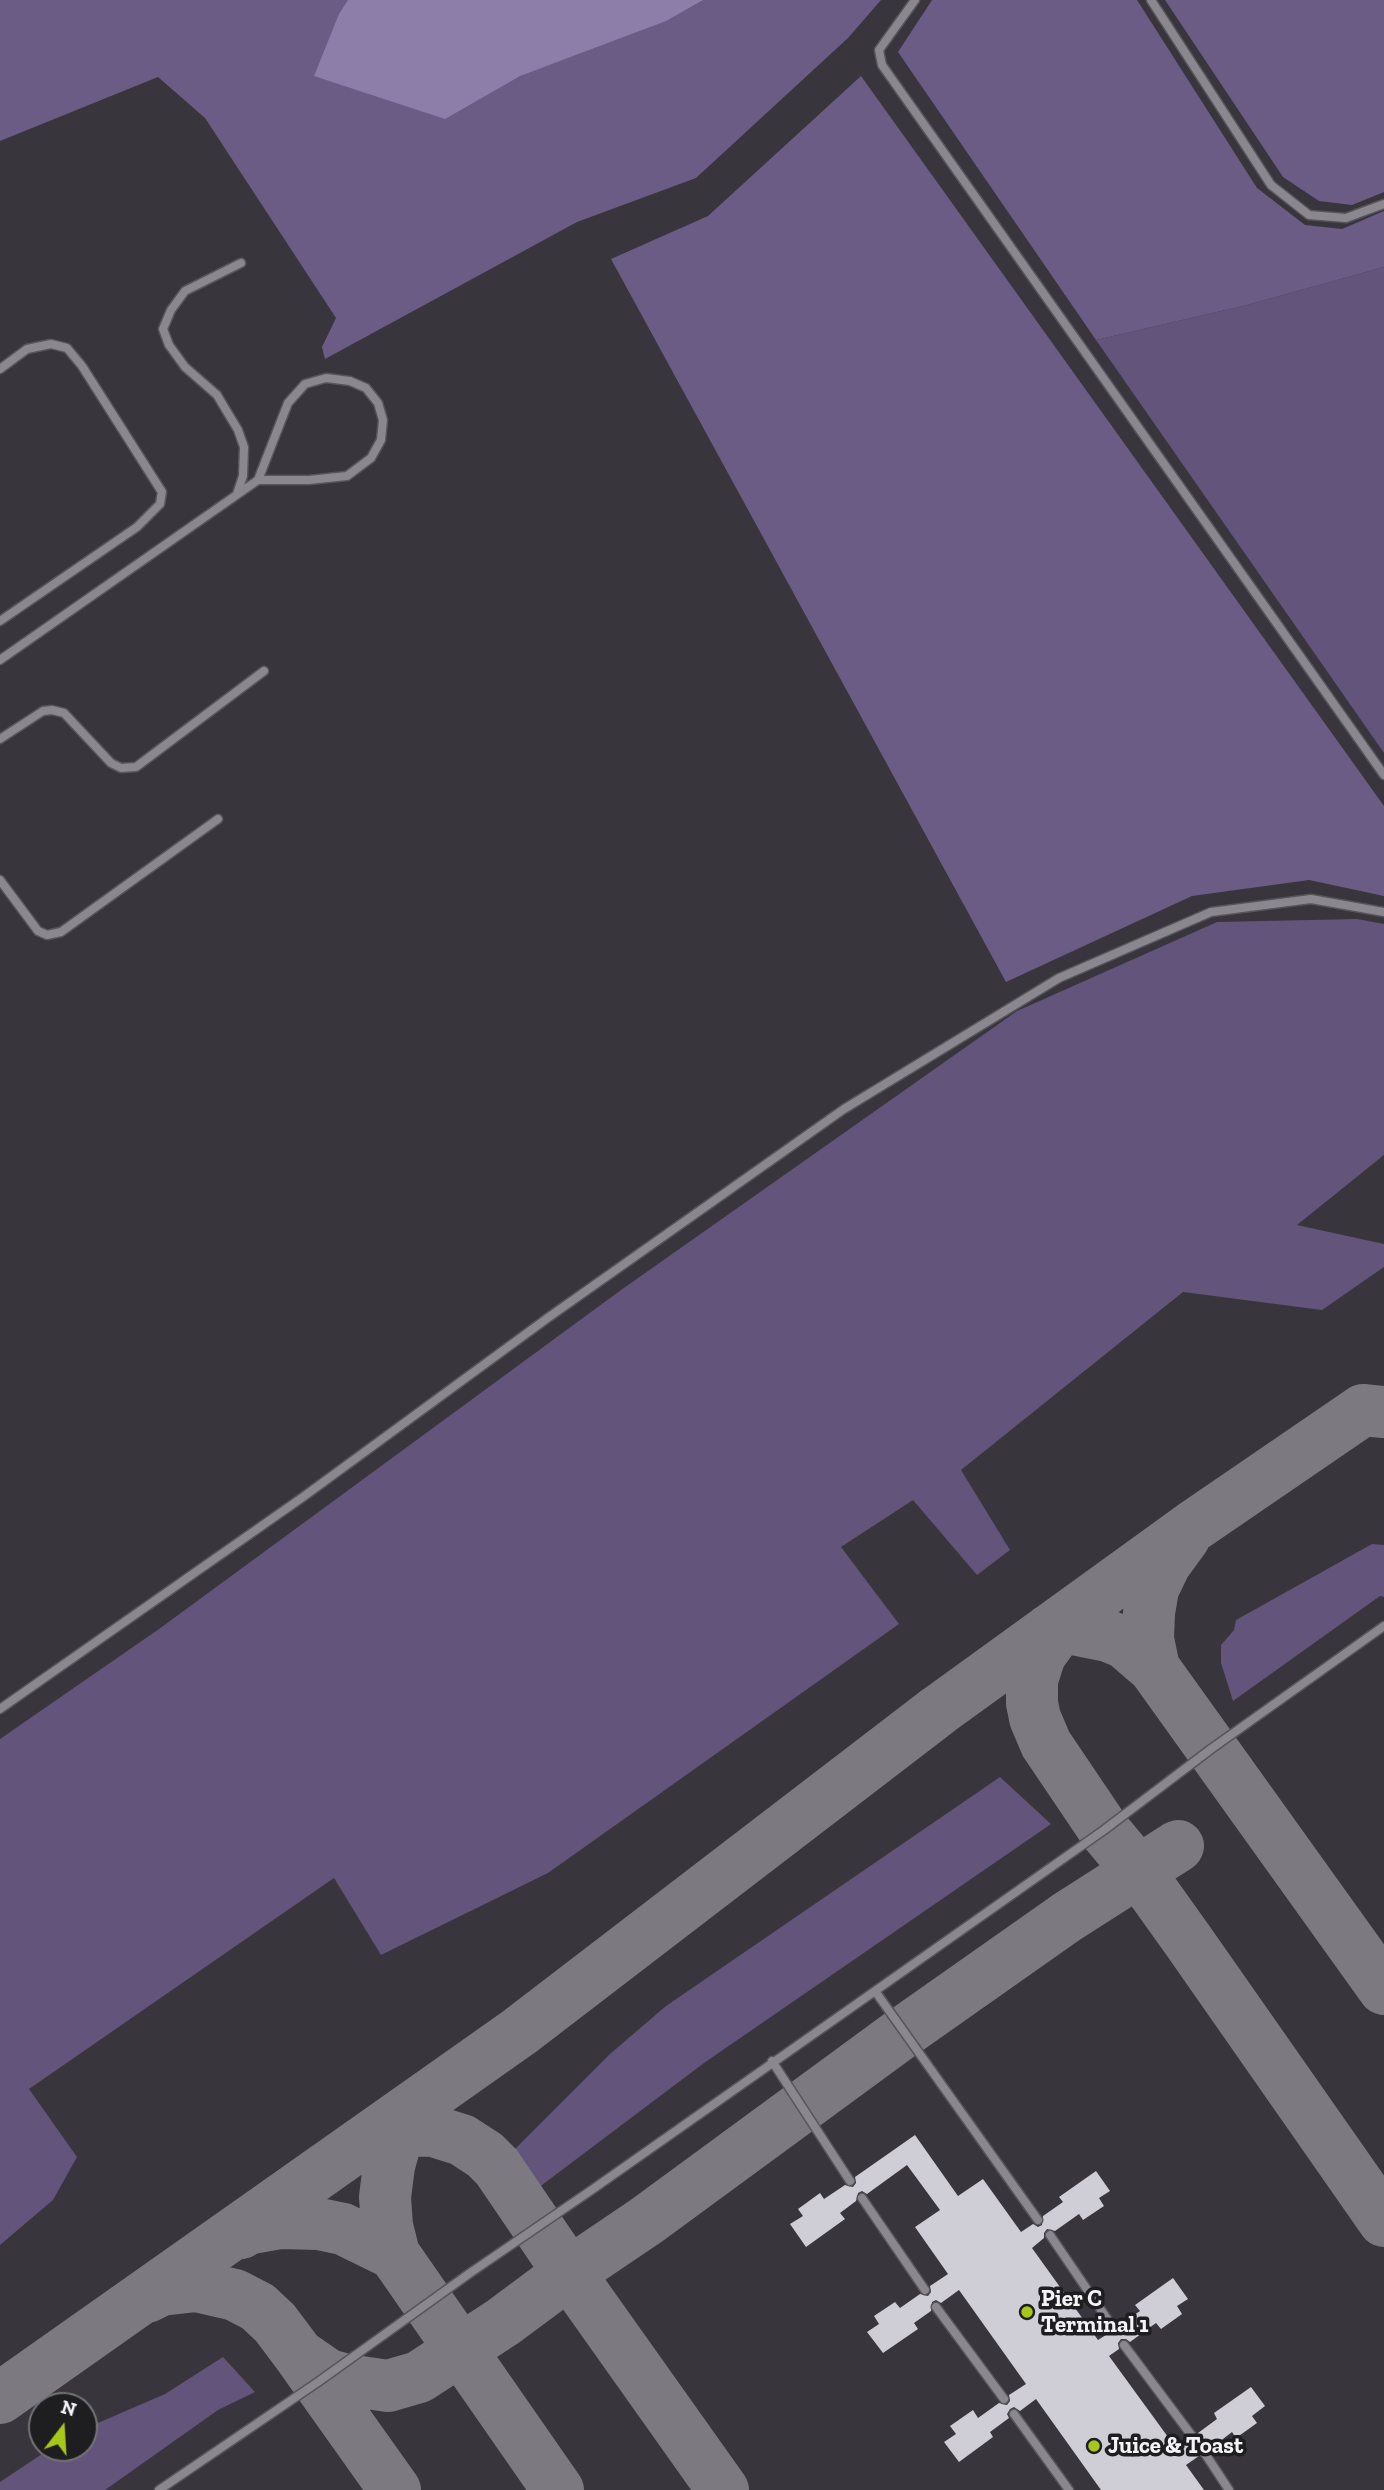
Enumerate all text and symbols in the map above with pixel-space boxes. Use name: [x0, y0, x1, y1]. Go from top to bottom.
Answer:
place label: Pier C Terminal 1: [1041, 2285, 1149, 2339]
marker: Pier C Terminal 1: [1019, 2304, 1035, 2320]
north arrow: [28, 2392, 98, 2462]
text: N: [58, 2395, 79, 2421]
place label: Juice & Toast: [1108, 2432, 1243, 2460]
marker: Juice & Toast: [1086, 2438, 1102, 2454]

